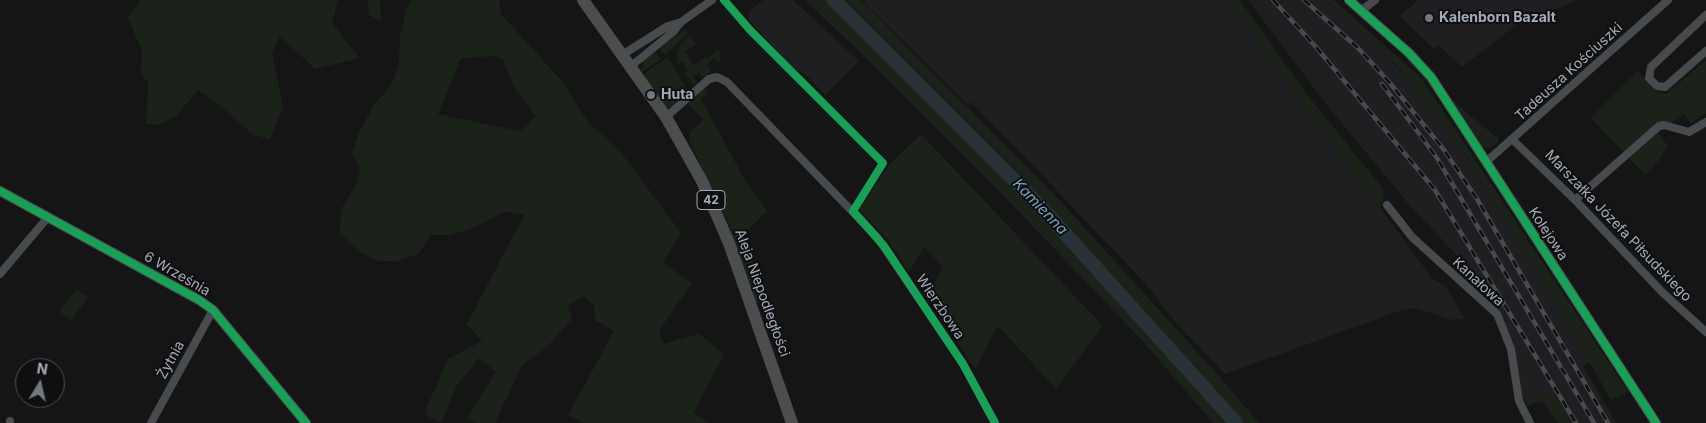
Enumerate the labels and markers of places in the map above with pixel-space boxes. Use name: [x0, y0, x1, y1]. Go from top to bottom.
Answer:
place label: Kalenborn Bazalt: [1439, 10, 1556, 26]
marker: Kalenborn Bazalt: [1423, 12, 1435, 24]
place label: Huta: [661, 87, 693, 103]
marker: Huta: [645, 89, 657, 101]

